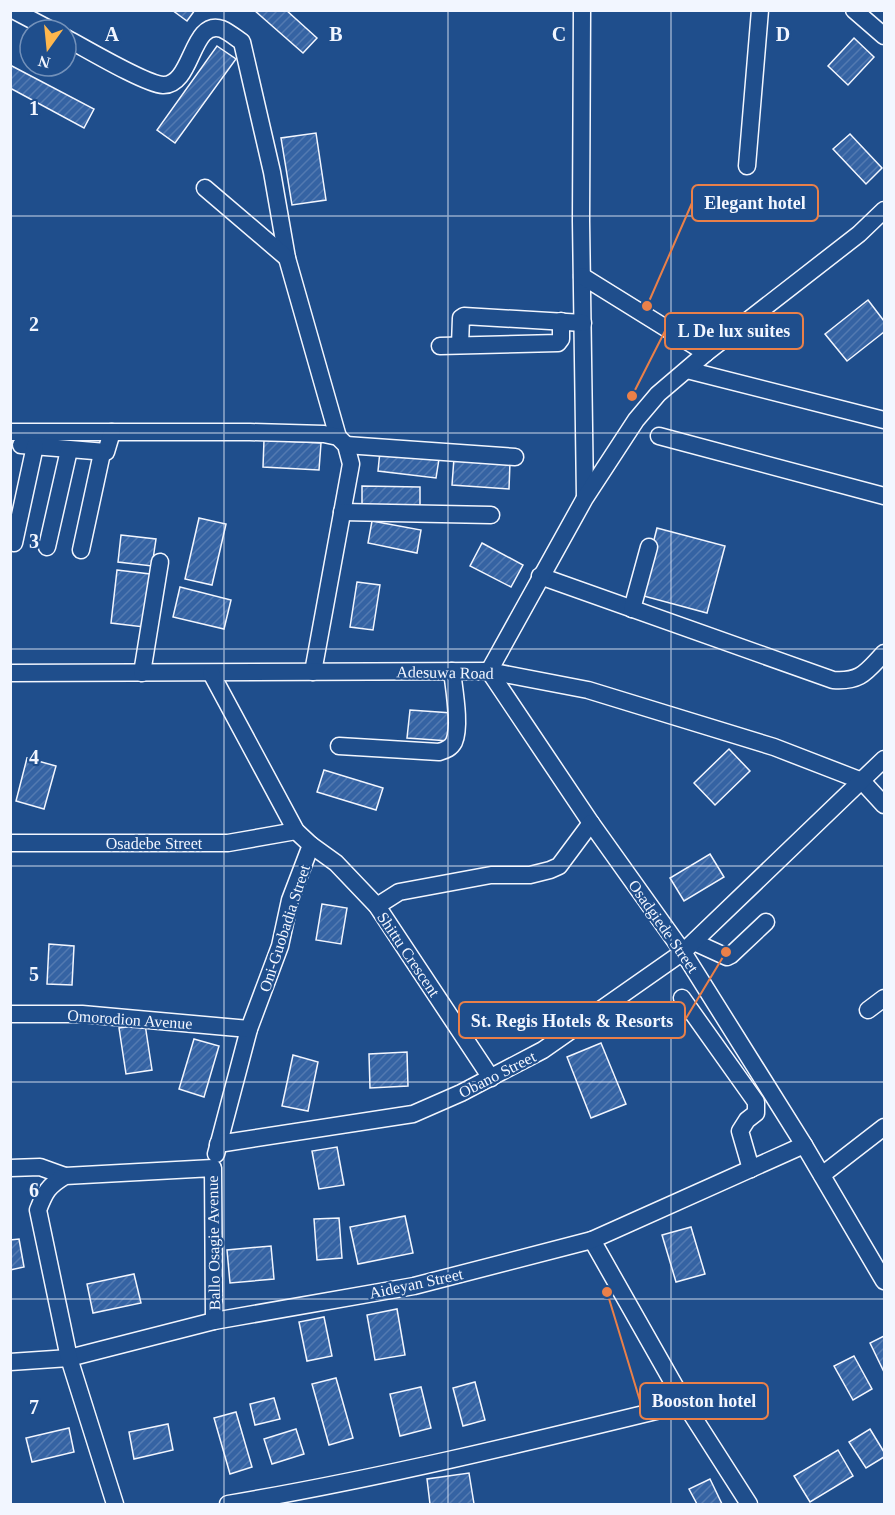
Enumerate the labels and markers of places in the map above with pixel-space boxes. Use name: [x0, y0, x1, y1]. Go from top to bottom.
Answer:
callout: Elegant hotel: [692, 185, 818, 221]
callout: L De lux suites: [665, 313, 803, 349]
callout: St. Regis Hotels & Resorts: [459, 1002, 685, 1038]
callout: Booston hotel: [640, 1383, 768, 1419]

